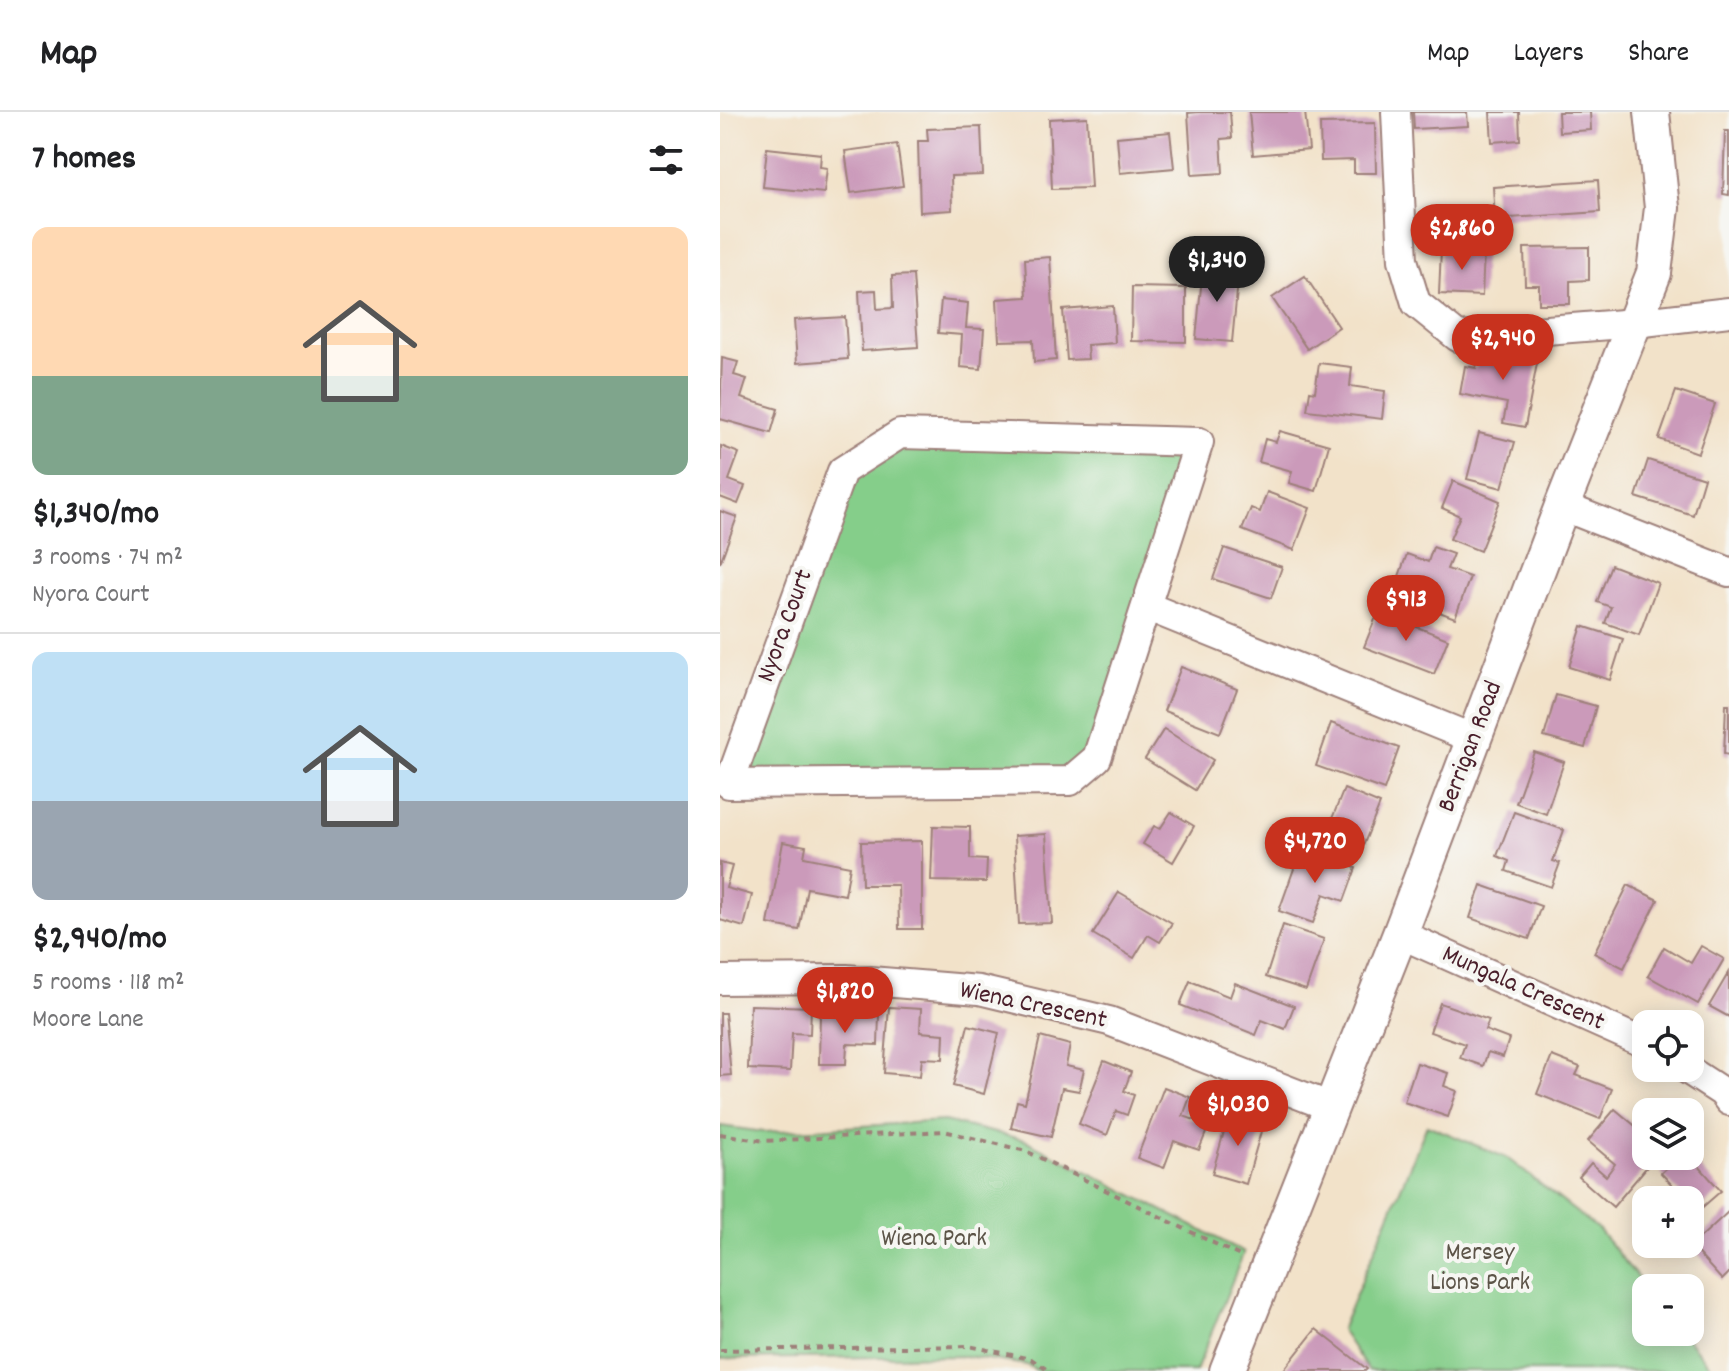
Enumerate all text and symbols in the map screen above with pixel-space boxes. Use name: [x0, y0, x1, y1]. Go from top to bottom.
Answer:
text: Map: [40, 28, 98, 83]
text: Map: [1427, 35, 1470, 75]
text: Layers: [1514, 35, 1584, 75]
text: Share: [1628, 35, 1689, 75]
text: 7 homes: [32, 136, 136, 185]
icon: filters: [644, 138, 688, 182]
pin: $2,860: [1397, 204, 1527, 272]
text: $2,860: [1429, 211, 1495, 248]
pin: $1,340: [1152, 236, 1282, 304]
text: $1,340: [1187, 243, 1247, 280]
icon: home: [288, 279, 432, 423]
pin: $2,940: [1438, 314, 1568, 382]
text: $2,940: [1470, 321, 1536, 358]
text: $1,340/mo: [32, 491, 159, 540]
text: 3 rooms · 74 m²: [32, 540, 183, 577]
street label: Nyora Court: [749, 564, 824, 688]
pin: $913: [1359, 575, 1453, 643]
text: Nyora Court: [32, 577, 150, 614]
text: $913: [1385, 582, 1427, 619]
street label: Berrigan Road: [1429, 676, 1513, 818]
icon: home: [288, 704, 432, 848]
pin: $4,720: [1250, 817, 1380, 885]
text: $4,720: [1283, 824, 1347, 861]
text: $2,940/mo: [32, 916, 167, 965]
street label: Mungala Crescent: [1436, 937, 1611, 1042]
text: 5 rooms · 118 m²: [32, 965, 185, 1002]
pin: $1,820: [780, 967, 910, 1035]
street label: Wiena Crescent: [956, 972, 1110, 1040]
text: $1,820: [815, 974, 875, 1011]
text: Moore Lane: [32, 1002, 144, 1039]
map controls: [1632, 1010, 1704, 1346]
button: locate: [1632, 1010, 1704, 1082]
pin: $1,030: [1173, 1080, 1303, 1148]
text: $1,030: [1206, 1087, 1270, 1124]
button: layers: [1632, 1098, 1704, 1170]
button: +: [1632, 1186, 1704, 1258]
park label: Wiena Park: [881, 1221, 987, 1258]
park label: Mersey Lions Park: [1430, 1235, 1530, 1302]
button: −: [1632, 1274, 1704, 1346]

